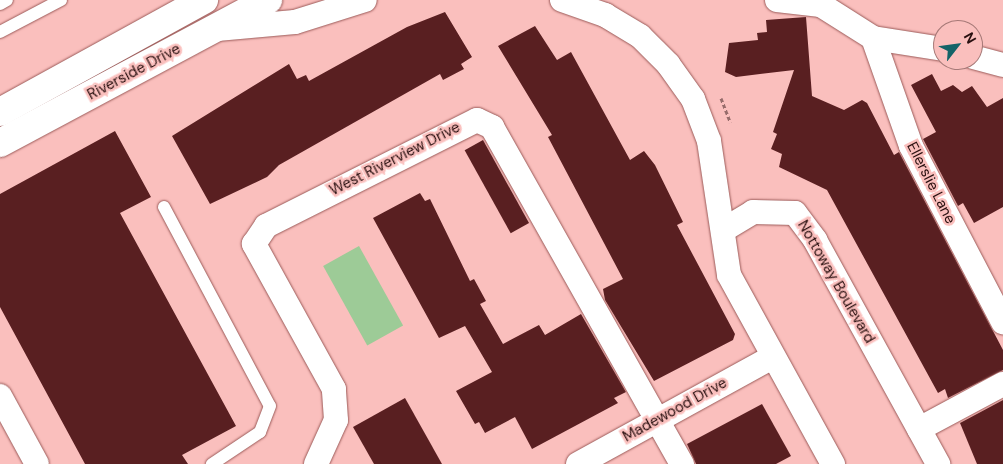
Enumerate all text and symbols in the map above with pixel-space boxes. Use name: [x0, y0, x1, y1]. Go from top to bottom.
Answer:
north arrow: [933, 20, 983, 70]
text: N: [960, 29, 980, 47]
street label: Riverside Drive: [84, 40, 184, 104]
street label: West Riverview Drive: [327, 118, 463, 200]
street label: Ellerslie Lane: [903, 139, 959, 227]
street label: Nottoway Boulevard: [793, 217, 879, 347]
street label: Madewood Drive: [620, 374, 730, 446]

